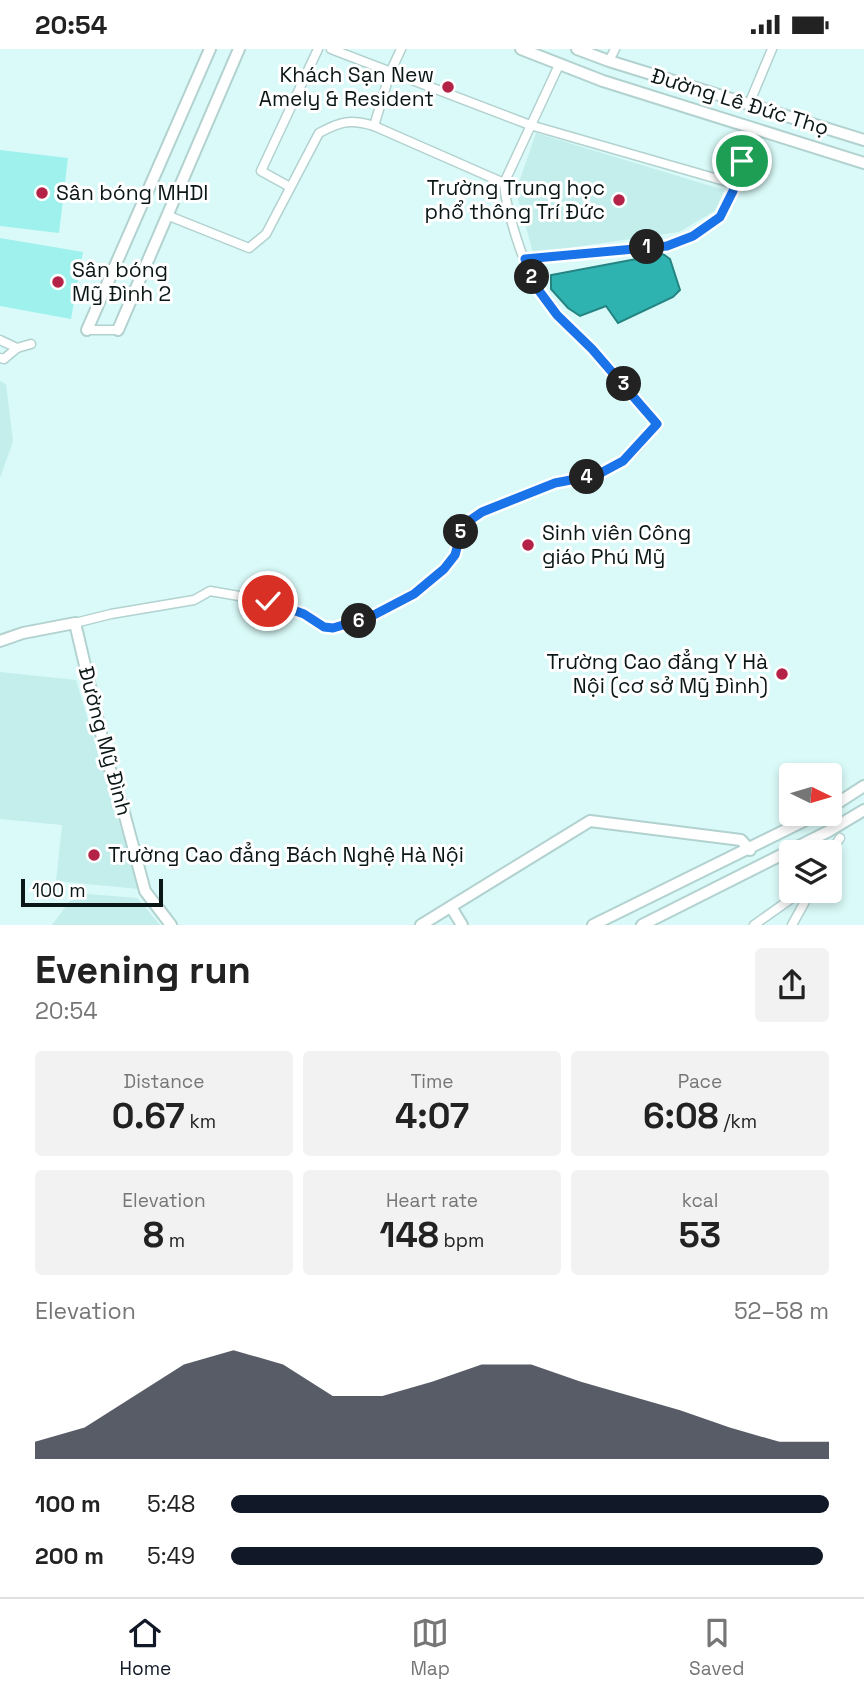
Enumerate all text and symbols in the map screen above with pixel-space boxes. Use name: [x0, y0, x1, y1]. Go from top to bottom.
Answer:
text: 20:54: [35, 8, 107, 42]
place label: Khách Sạn New Amely & Resident: [259, 61, 434, 112]
street label: Đường Lê Đức Thọ: [648, 62, 832, 141]
marker: Khách Sạn New Amely & Resident: [440, 79, 456, 95]
pin: [712, 131, 772, 191]
icon: arrive: [723, 142, 761, 180]
place label: Trường Trung học phổ thông Trí Đức: [425, 174, 605, 225]
place label: Sân bóng MHDI: [56, 179, 208, 206]
marker: Sân bóng MHDI: [34, 185, 50, 201]
marker: Trường Trung học phổ thông Trí Đức: [611, 192, 627, 208]
pin: 1: [630, 229, 664, 265]
text: 1: [642, 234, 651, 259]
place label: Sân bóng Mỹ Đình 2: [72, 256, 171, 307]
pin: 2: [514, 259, 550, 295]
text: 2: [526, 264, 537, 289]
marker: Sân bóng Mỹ Đình 2: [50, 274, 66, 290]
pin: 3: [606, 367, 642, 401]
text: 3: [618, 371, 629, 396]
pin: 4: [570, 459, 604, 495]
text: 4: [580, 464, 593, 489]
pin: 5: [444, 515, 478, 549]
text: 5: [455, 519, 466, 544]
place label: Sinh viên Công giáo Phú Mỹ: [542, 519, 691, 570]
marker: Sinh viên Công giáo Phú Mỹ: [520, 537, 536, 553]
pin: [238, 571, 298, 631]
icon: check: [249, 582, 287, 620]
pin: 6: [342, 603, 376, 639]
text: 6: [353, 608, 364, 633]
place label: Trường Cao đẳng Y Hà Nội (cơ sở Mỹ Đình): [546, 648, 768, 699]
street label: Đường Mỹ Đình: [73, 663, 138, 818]
marker: Trường Cao đẳng Y Hà Nội (cơ sở Mỹ Đình): [774, 666, 790, 682]
north arrow: [779, 763, 842, 826]
map controls: [779, 763, 842, 903]
button: layers: [779, 840, 842, 903]
place label: Trường Cao đẳng Bách Nghệ Hà Nội: [108, 841, 464, 868]
marker: Trường Cao đẳng Bách Nghệ Hà Nội: [86, 847, 102, 863]
scale bar: [21, 876, 163, 908]
text: 100 m: [32, 878, 86, 903]
text: Evening run: [35, 946, 251, 994]
button: share: [755, 948, 829, 1022]
text: 20:54: [35, 996, 98, 1026]
text: Distance: [124, 1069, 204, 1094]
text: Time: [410, 1069, 454, 1094]
text: Pace: [678, 1069, 722, 1094]
text: 0.67: [112, 1094, 185, 1138]
text: 4:07: [395, 1094, 469, 1138]
text: 6:08: [643, 1094, 719, 1138]
text: km: [185, 1109, 216, 1134]
text: /km: [719, 1109, 757, 1134]
text: Elevation: [122, 1188, 206, 1213]
text: Heart rate: [386, 1188, 478, 1213]
text: kcal: [682, 1188, 718, 1213]
text: 8: [143, 1213, 164, 1257]
text: 148: [380, 1213, 439, 1257]
text: 53: [679, 1213, 721, 1257]
text: m: [164, 1228, 185, 1253]
text: bpm: [439, 1228, 484, 1253]
text: Elevation: [35, 1296, 136, 1326]
text: 52–58 m: [734, 1296, 829, 1326]
text: 100 m: [35, 1489, 101, 1519]
text: 5:48: [147, 1489, 195, 1519]
text: 200 m: [35, 1541, 104, 1571]
text: 5:49: [147, 1541, 195, 1571]
tab: Home: [120, 1614, 171, 1681]
tab: Map: [410, 1614, 450, 1681]
tab: Saved: [689, 1614, 744, 1681]

